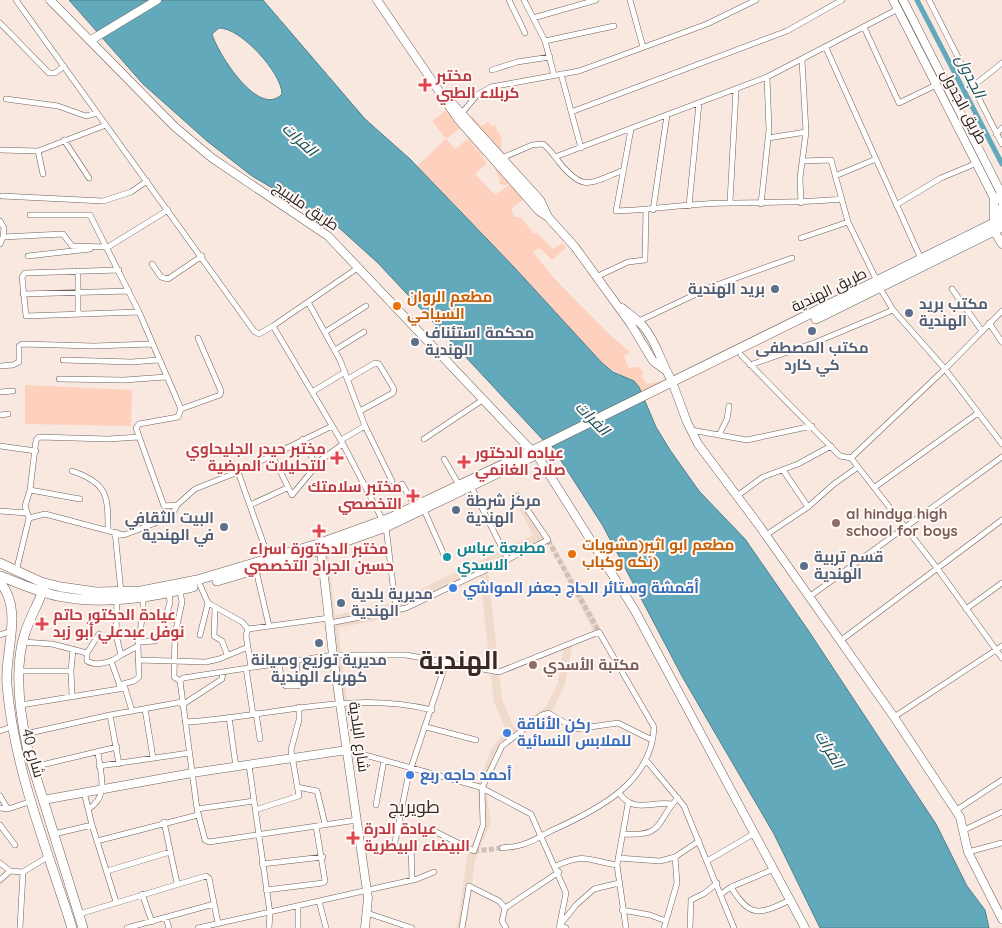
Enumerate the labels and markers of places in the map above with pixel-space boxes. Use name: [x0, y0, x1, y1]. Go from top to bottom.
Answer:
place label: مختبر كربلاء الطبي: [435, 66, 519, 105]
marker: مختبر كربلاء الطبي: [418, 78, 432, 92]
place label: بريد الهندية: [688, 279, 765, 298]
marker: بريد الهندية: [769, 283, 781, 295]
place label: مطعم الروان السياحي: [407, 287, 492, 326]
place label: مكتب بريد الهندية: [919, 294, 988, 330]
marker: مطعم الروان السياحي: [391, 300, 403, 312]
marker: مكتب بريد الهندية: [903, 307, 915, 319]
place label: محكمة استئناف الهندية: [425, 323, 534, 359]
marker: مكتب المصطفى كي كارد: [806, 325, 818, 337]
marker: محكمة استئناف الهندية: [409, 336, 421, 348]
place label: مكتب المصطفى كي كارد: [755, 338, 869, 377]
place label: مختبر حيدر الجليحاوي للتحليلات المرضية: [186, 439, 326, 475]
place label: عياده الدكتور صلاح الغانمي: [474, 443, 566, 482]
marker: مختبر حيدر الجليحاوي للتحليلات المرضية: [330, 451, 344, 465]
marker: عياده الدكتور صلاح الغانمي: [457, 455, 471, 469]
place label: مختبر سلامتك التخصصي: [308, 477, 402, 515]
marker: مختبر سلامتك التخصصي: [406, 489, 420, 503]
place label: مركز شرطة الهندية: [466, 491, 541, 527]
marker: مركز شرطة الهندية: [450, 504, 462, 516]
place label: al hindya high school for boys: [846, 504, 958, 540]
place label: البيت الثقافي في الهندية: [125, 508, 214, 547]
marker: al hindya high school for boys: [830, 517, 842, 529]
marker: البيت الثقافي في الهندية: [218, 521, 230, 533]
marker: مختبر الدكتورة اسراء حسين الجراح التخصصي: [312, 524, 326, 538]
place label: مطعم ابو اثير(مشويات تكه وكباب): [582, 535, 734, 571]
place label: مطبعة عباس الاسدي: [457, 538, 546, 577]
place label: مختبر الدكتورة اسراء حسين الجراح التخصصي: [244, 539, 394, 577]
place label: قسم تربية الهندية: [814, 547, 883, 583]
marker: مطعم ابو اثير(مشويات تكه وكباب): [566, 548, 578, 560]
marker: مطبعة عباس الاسدي: [441, 551, 453, 563]
marker: قسم تربية الهندية: [798, 560, 810, 572]
place label: أقمشة وستائر الحاج جعفر المواشي: [463, 578, 699, 600]
marker: أقمشة وستائر الحاج جعفر المواشي: [447, 582, 459, 594]
place label: مديرية بلدية الهندية: [351, 584, 433, 620]
marker: مديرية بلدية الهندية: [335, 597, 347, 609]
place label: عيادة الدكتور حاتم نوفل عبدعلي أبو زبد: [53, 605, 184, 644]
marker: عيادة الدكتور حاتم نوفل عبدعلي أبو زبد: [35, 617, 49, 631]
marker: مديرية توزيع وصيانة كهرباء الهندية: [313, 637, 325, 649]
place label: مديرية توزيع وصيانة كهرباء الهندية: [251, 650, 387, 686]
place label: مكتبة الأسدي: [543, 655, 639, 677]
marker: مكتبة الأسدي: [527, 659, 539, 671]
place label: ركن الأناقة للملابس النسائية: [517, 714, 631, 750]
marker: ركن الأناقة للملابس النسائية: [501, 727, 513, 739]
place label: أحمد حاجه ربع: [420, 765, 512, 785]
marker: أحمد حاجه ربع: [404, 769, 416, 781]
place label: عيادة الدرة البيضاء البيطرية: [364, 819, 470, 855]
marker: عيادة الدرة البيضاء البيطرية: [346, 831, 360, 845]

